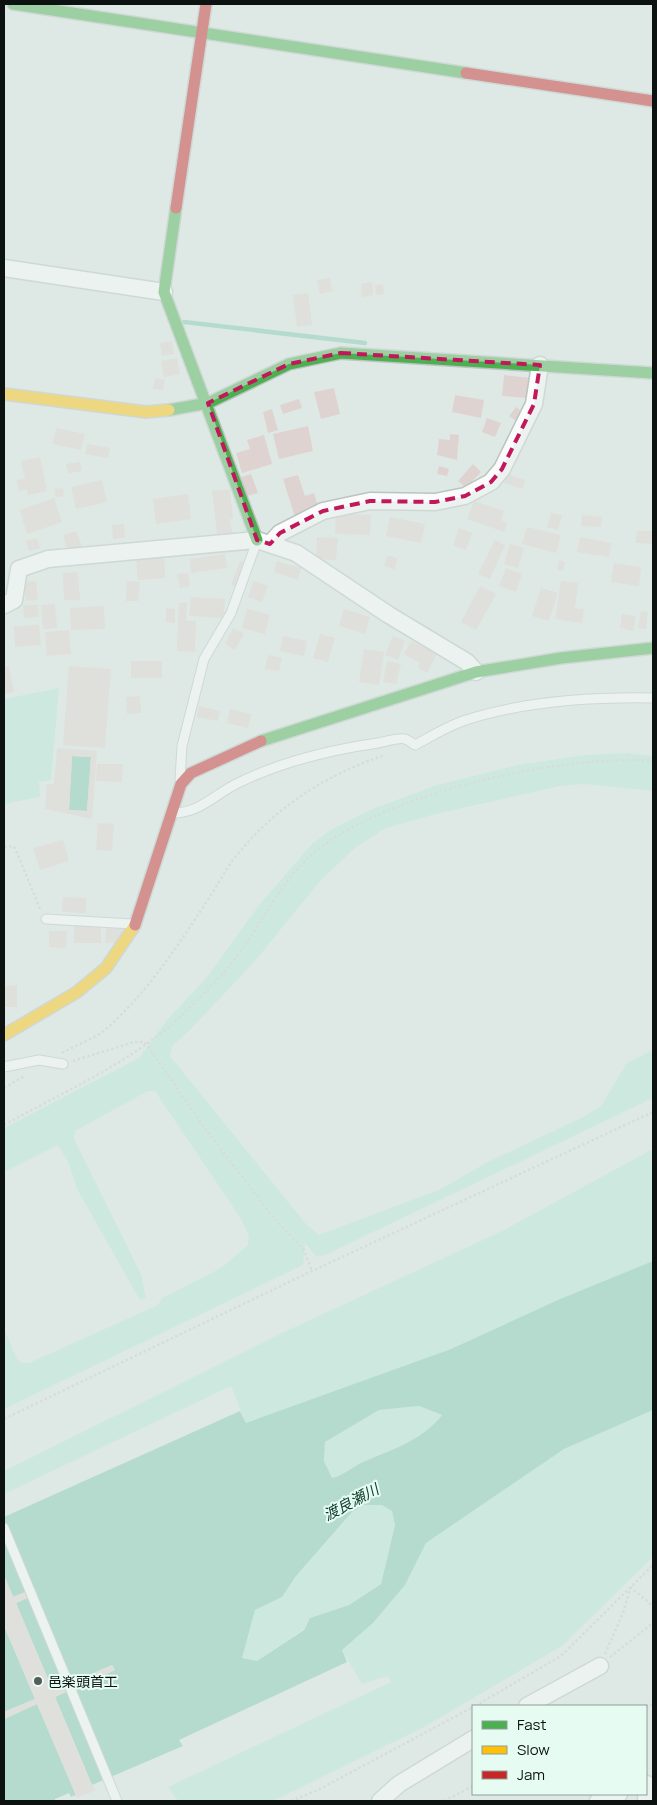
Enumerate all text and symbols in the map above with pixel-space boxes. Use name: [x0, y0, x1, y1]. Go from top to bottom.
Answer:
water label: 渡良瀬川: [320, 1478, 384, 1525]
place label: 邑楽頭首工: [48, 1672, 118, 1691]
marker: 邑楽頭首工: [32, 1675, 44, 1687]
legend: [472, 1705, 647, 1795]
text: Fast: [517, 1714, 546, 1735]
text: Slow: [517, 1739, 550, 1760]
text: Jam: [517, 1764, 545, 1785]

